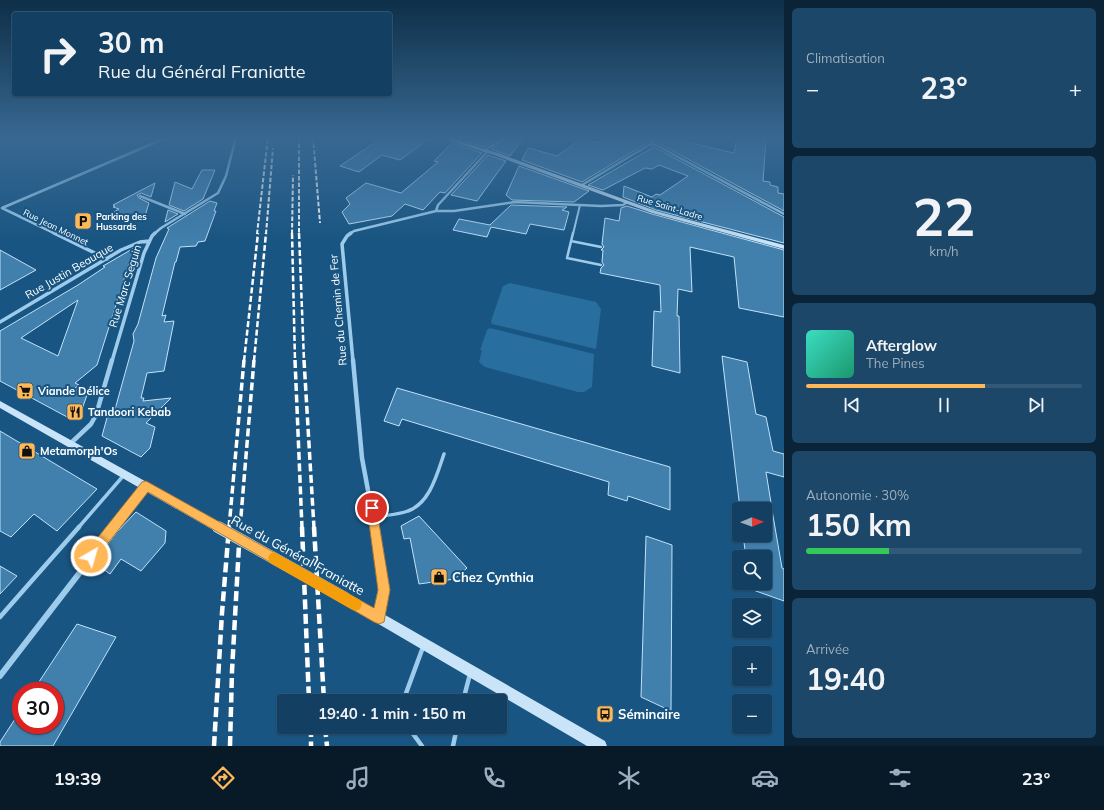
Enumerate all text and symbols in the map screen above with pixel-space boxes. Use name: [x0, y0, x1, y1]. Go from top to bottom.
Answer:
text: 30 m: [98, 25, 164, 60]
icon: right: [32, 28, 84, 80]
text: Climatisation: [806, 50, 885, 66]
text: Rue du Général Franiatte: [98, 60, 306, 83]
text: 23°: [920, 69, 968, 107]
text: −: [806, 75, 819, 103]
text: +: [1069, 75, 1082, 103]
text: 22: [913, 184, 975, 249]
street label: Rue Saint-Ladre: [636, 192, 704, 222]
street label: Rue Jean Monnet: [22, 206, 90, 248]
parking icon: Parking des Hussards: [73, 211, 93, 231]
place label: Parking des Hussards: [96, 211, 147, 232]
street label: Rue Justin Beauque: [22, 240, 116, 302]
street label: Rue Marc Seguin: [106, 243, 144, 329]
text: km/h: [929, 243, 959, 259]
street label: Rue du Chemin de Fer: [326, 254, 350, 366]
text: Afterglow: [866, 336, 937, 355]
text: The Pines: [866, 355, 925, 371]
supermarket icon: Viande Délice: [15, 381, 35, 401]
place label: Viande Délice: [37, 384, 110, 398]
icon: previous: [841, 394, 863, 416]
icon: pause: [933, 394, 955, 416]
icon: next: [1025, 394, 1047, 416]
restaurant icon: Tandoori Kebab: [65, 402, 85, 422]
place label: Tandoori Kebab: [88, 405, 171, 419]
shop icon: Metamorph'Os: [17, 441, 37, 461]
place label: Metamorph'Os: [40, 444, 118, 458]
text: Autonomie · 30%: [806, 487, 909, 503]
pin: [355, 491, 389, 525]
icon: arrive: [361, 497, 383, 519]
north arrow: [732, 502, 772, 542]
map controls: [732, 502, 772, 734]
text: 150 km: [806, 506, 912, 544]
street label: Rue du Général Franiatte: [229, 512, 367, 598]
position arrow: [70, 535, 112, 577]
button: search: [732, 550, 772, 590]
shop icon: Chez Cynthia: [429, 567, 449, 587]
place label: Chez Cynthia: [452, 569, 534, 586]
button: layers: [732, 598, 772, 638]
text: Arrivée: [806, 641, 849, 657]
button: +: [732, 646, 772, 686]
text: 19:40: [806, 660, 885, 698]
speed limit sign: 30: [12, 682, 64, 734]
button: −: [732, 694, 772, 734]
text: 19:40 · 1 min · 150 m: [318, 704, 466, 723]
bus stop icon: Séminaire: [595, 704, 615, 724]
place label: Séminaire: [618, 706, 680, 722]
icon: directions: [209, 764, 237, 792]
icon: music: [344, 764, 372, 792]
icon: phone: [480, 764, 508, 792]
icon: climate: [615, 764, 643, 792]
icon: car: [751, 764, 779, 792]
icon: filters: [886, 764, 914, 792]
text: 19:39: [54, 767, 101, 790]
text: 23°: [1022, 767, 1050, 790]

